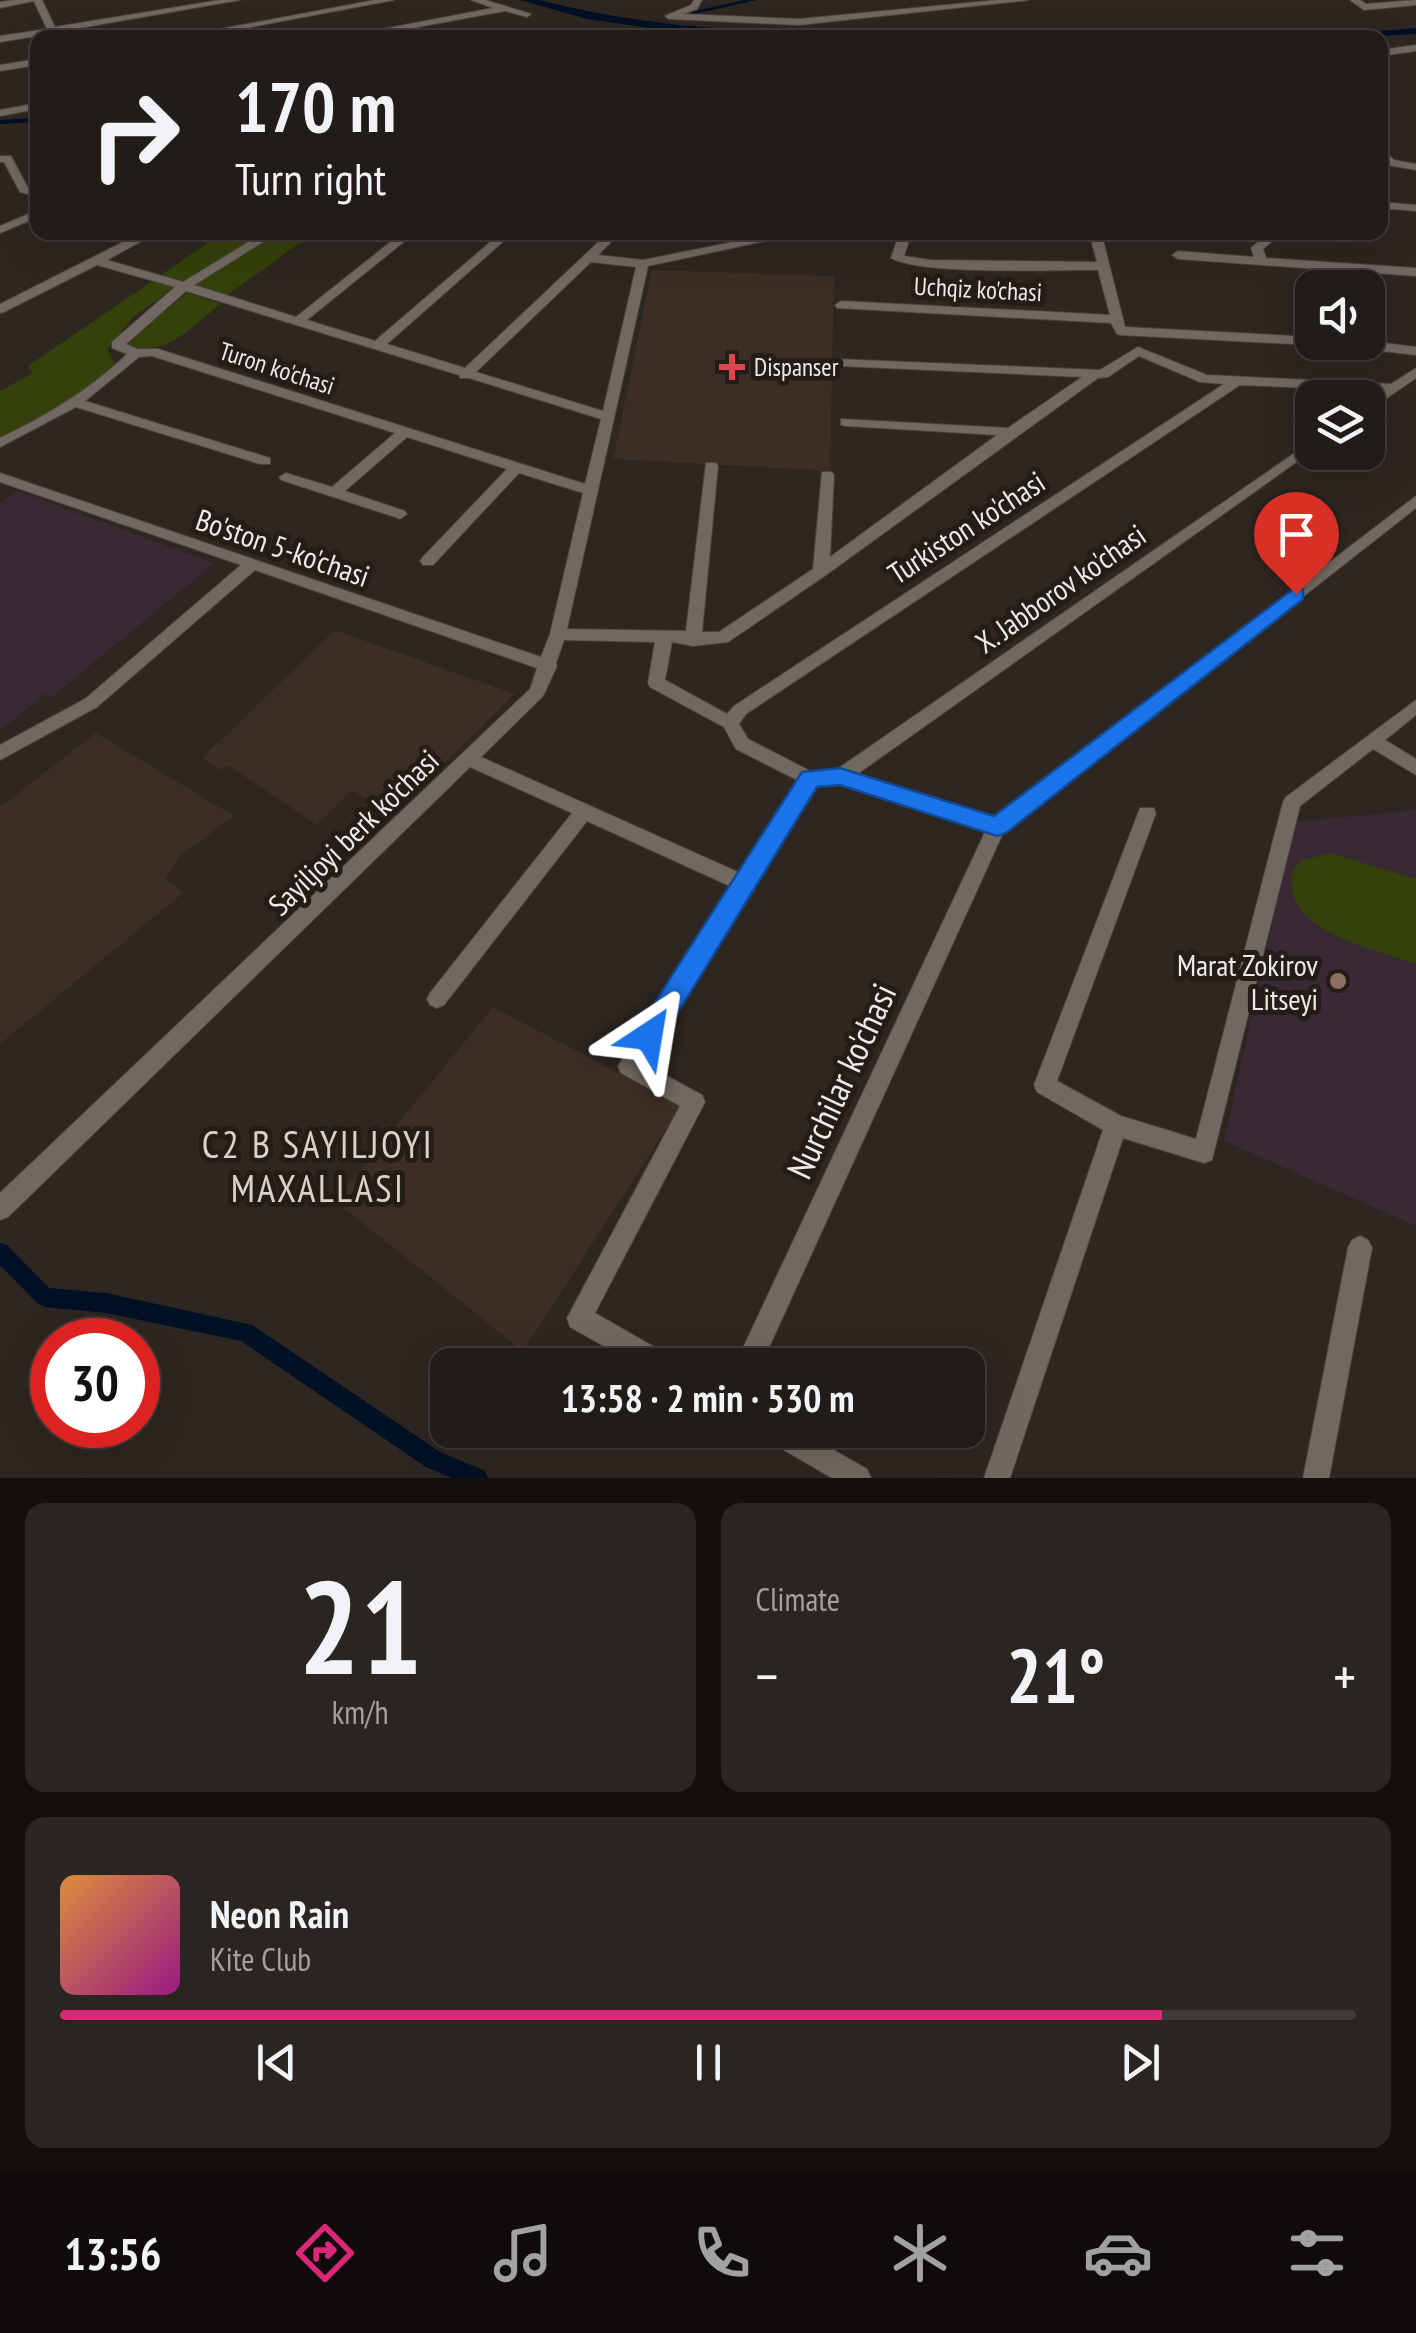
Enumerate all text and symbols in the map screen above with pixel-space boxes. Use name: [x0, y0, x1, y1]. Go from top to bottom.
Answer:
text: 170 m: [235, 61, 396, 151]
icon: right: [70, 70, 200, 200]
text: Turn right: [235, 149, 386, 207]
street label: Uchqiz ko'chasi: [913, 270, 1043, 308]
map controls: [1295, 270, 1385, 470]
button: sound: [1295, 270, 1385, 360]
street label: Turon ko'chasi: [215, 334, 339, 402]
place label: Dispanser: [754, 351, 839, 383]
marker: Dispanser: [719, 354, 745, 380]
button: layers: [1295, 380, 1385, 470]
street label: Turkiston ko'chasi: [880, 462, 1052, 592]
pin: [1254, 492, 1339, 595]
street label: Bo'ston 5-ko'chasi: [191, 499, 375, 595]
icon: arrive: [1269, 507, 1324, 562]
street label: X. Jabborov ko'chasi: [967, 515, 1153, 661]
street label: Sayiljoyi berk ko'chasi: [260, 741, 446, 923]
place label: Marat Zokirov Litseyi: [1177, 945, 1318, 1018]
marker: Marat Zokirov Litseyi: [1327, 970, 1349, 992]
street label: Nurchilar ko'chasi: [776, 976, 906, 1186]
position arrow: [597, 984, 701, 1088]
district label: C2 B SAYILJOYI MAXALLASI: [202, 1119, 434, 1212]
speed limit sign: 30: [30, 1318, 160, 1448]
text: 13:58 · 2 min · 530 m: [561, 1373, 854, 1422]
text: 21: [298, 1542, 422, 1710]
text: Climate: [756, 1578, 840, 1620]
text: 21°: [1006, 1627, 1105, 1724]
text: −: [756, 1640, 778, 1711]
text: +: [1333, 1640, 1356, 1711]
text: km/h: [332, 1691, 389, 1733]
text: Neon Rain: [210, 1889, 349, 1938]
text: Kite Club: [210, 1938, 311, 1980]
icon: previous: [249, 2035, 304, 2090]
icon: pause: [681, 2035, 736, 2090]
icon: next: [1113, 2035, 1168, 2090]
icon: directions: [290, 2218, 360, 2288]
icon: music: [488, 2218, 558, 2288]
icon: phone: [687, 2218, 757, 2288]
icon: climate: [885, 2218, 955, 2288]
icon: car: [1083, 2218, 1153, 2288]
icon: filters: [1282, 2218, 1352, 2288]
text: 13:56: [64, 2224, 162, 2282]

